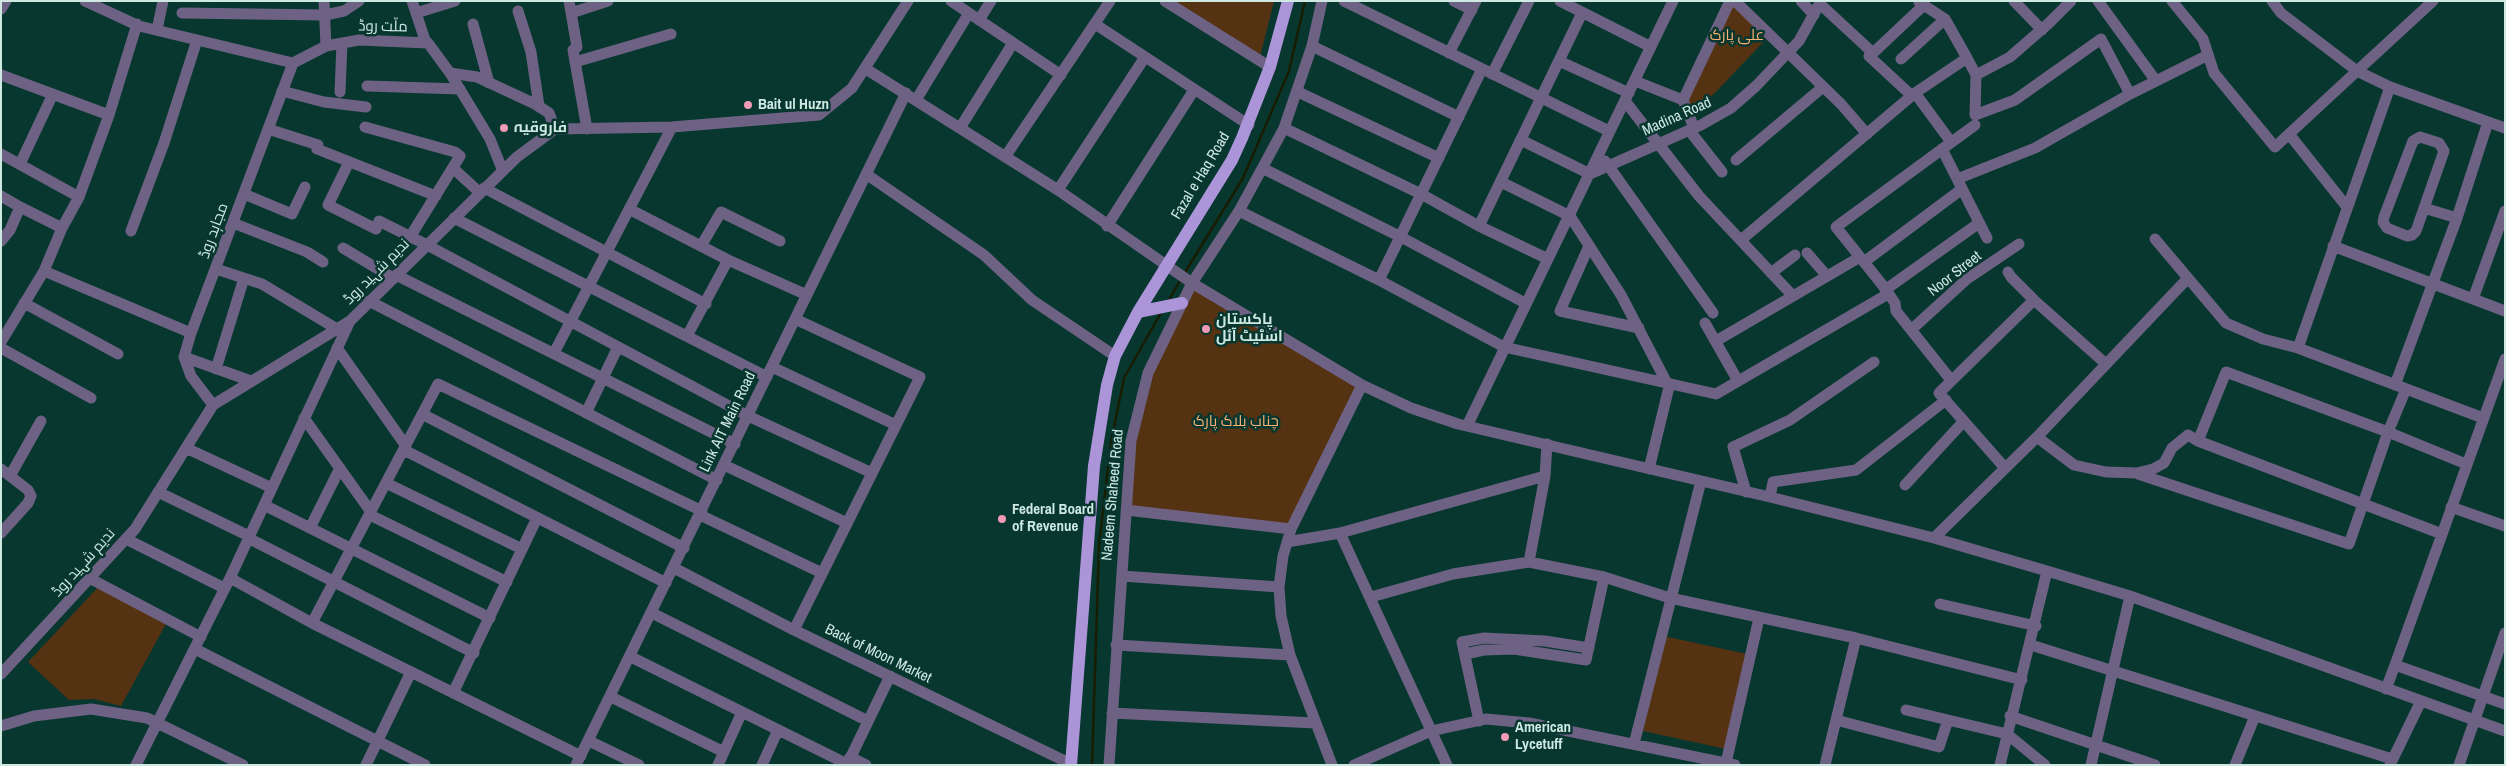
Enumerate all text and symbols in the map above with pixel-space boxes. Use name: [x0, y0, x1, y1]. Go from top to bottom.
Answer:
street label: ملّت روڈ: [358, 18, 408, 36]
park label: علی پارک: [1710, 27, 1764, 45]
street label: Madina Road: [1640, 94, 1714, 140]
place label: Bait ul Huzn: [758, 96, 829, 114]
marker: Bait ul Huzn: [742, 99, 754, 111]
place label: فاروقیہ: [514, 119, 567, 137]
marker: فاروقیہ: [498, 122, 510, 134]
street label: Fazal e Haq Road: [1168, 129, 1234, 223]
street label: مجاہد روڈ: [196, 201, 232, 261]
street label: ندیم شہید روڈ: [340, 235, 414, 309]
street label: Noor Street: [1925, 248, 1985, 300]
place label: پاکستان اسٹیٹ آئل: [1216, 311, 1283, 346]
marker: پاکستان اسٹیٹ آئل: [1200, 323, 1212, 335]
street label: Link AIT Main Road: [696, 369, 760, 475]
park label: چناب بلاک پارک: [1193, 413, 1279, 431]
street label: Nadeem Shaheed Road: [1098, 428, 1128, 562]
place label: Federal Board of Revenue: [1012, 501, 1094, 536]
marker: Federal Board of Revenue: [996, 513, 1008, 525]
street label: ندیم شہید روڈ: [49, 525, 119, 601]
street label: Back of Moon Market: [822, 620, 934, 688]
place label: American Lycetuff: [1515, 719, 1571, 754]
marker: American Lycetuff: [1499, 731, 1511, 743]

